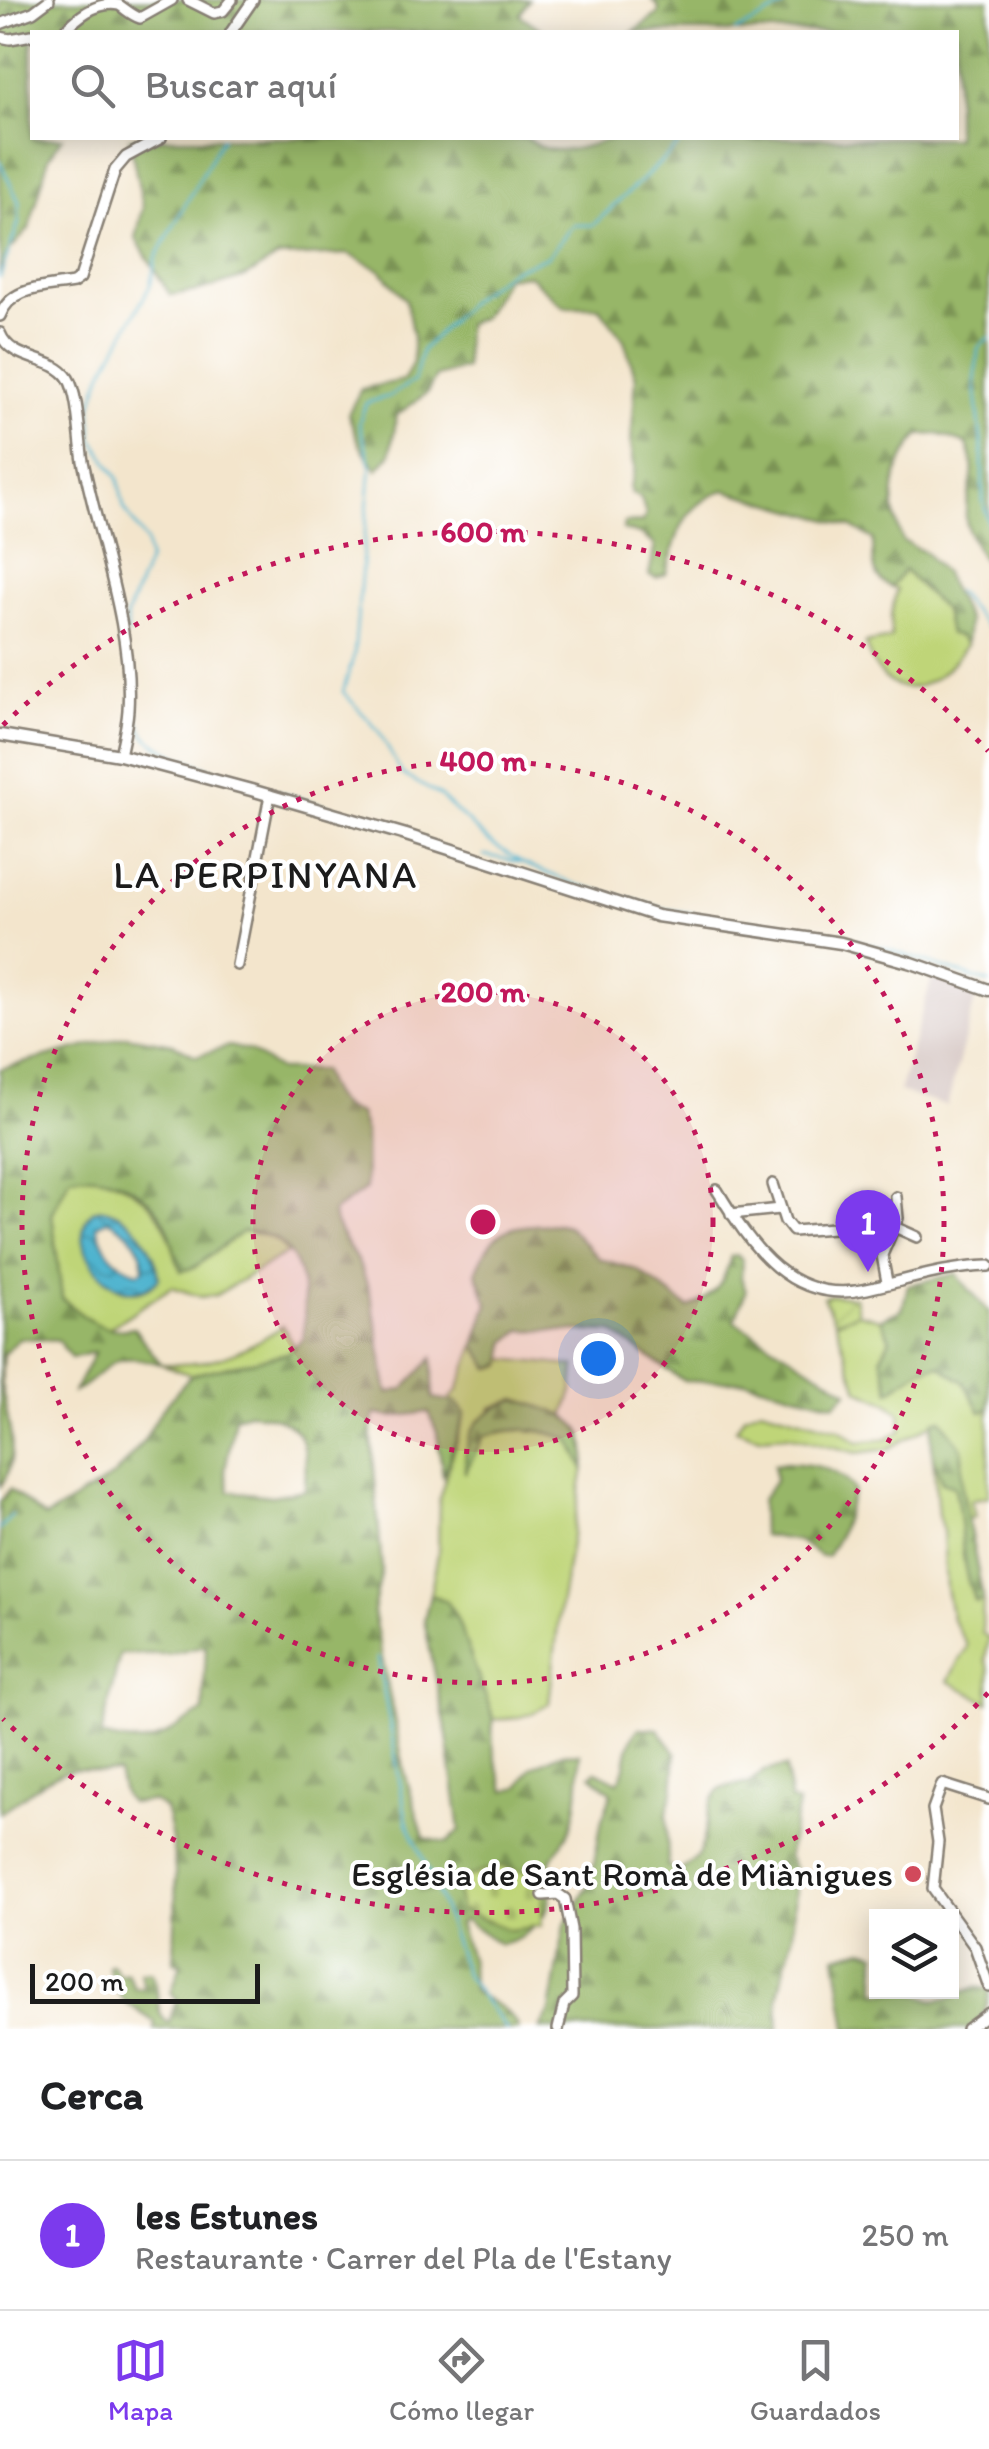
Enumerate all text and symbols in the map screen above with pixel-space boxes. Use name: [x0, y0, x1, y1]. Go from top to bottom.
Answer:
search box: [30, 30, 959, 140]
icon: search: [65, 58, 120, 113]
text: Buscar aquí: [145, 62, 337, 108]
text: 600 m: [441, 513, 526, 550]
text: 400 m: [440, 742, 527, 779]
district label: LA PERPINYANA: [113, 852, 419, 898]
text: 200 m: [441, 973, 526, 1010]
pin: 1: [836, 1190, 900, 1272]
centre of rings: [465, 1204, 501, 1240]
your location: [573, 1333, 624, 1384]
place label: Església de Sant Romà de Miànigues: [351, 1853, 893, 1895]
marker: Església de Sant Romà de Miànigues: [902, 1863, 924, 1885]
map controls: [869, 1909, 959, 1999]
button: layers: [869, 1909, 959, 1999]
scale bar: [30, 1959, 260, 2004]
text: 200 m: [45, 1964, 124, 1998]
text: Cerca: [40, 2069, 144, 2120]
text: les Estunes: [135, 2193, 318, 2239]
text: 1: [65, 2216, 80, 2254]
text: 250 m: [862, 2216, 949, 2254]
text: Restaurante · Carrer del Pla de l'Estany: [135, 2239, 672, 2277]
tab: Mapa: [108, 2333, 173, 2427]
tab: Cómo llegar: [389, 2333, 534, 2427]
tab: Guardados: [750, 2333, 881, 2427]

